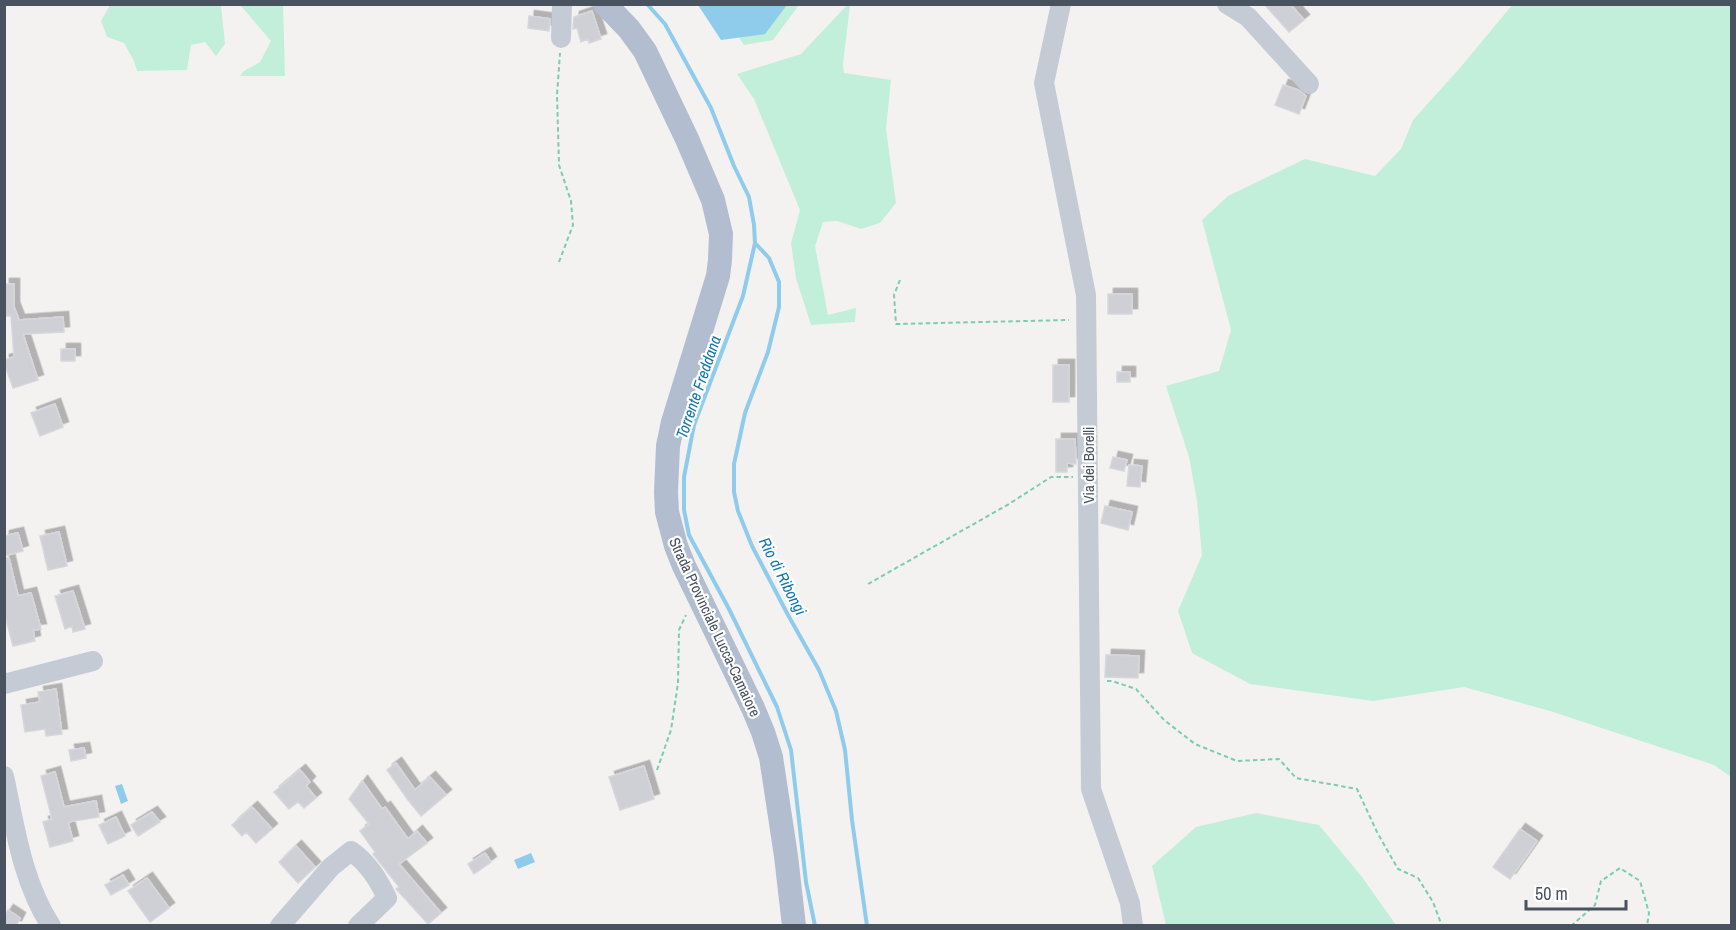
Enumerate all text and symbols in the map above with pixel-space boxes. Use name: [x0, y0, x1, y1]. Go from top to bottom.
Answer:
water label: Torrente Freddana: [670, 333, 726, 441]
street label: Via dei Borelli: [1078, 426, 1099, 504]
water label: Rio di Ribongi: [754, 533, 812, 619]
street label: Strada Provinciale Lucca-Camaiore: [664, 534, 766, 720]
scale bar: [1526, 873, 1626, 911]
text: 50 m: [1535, 881, 1568, 906]

